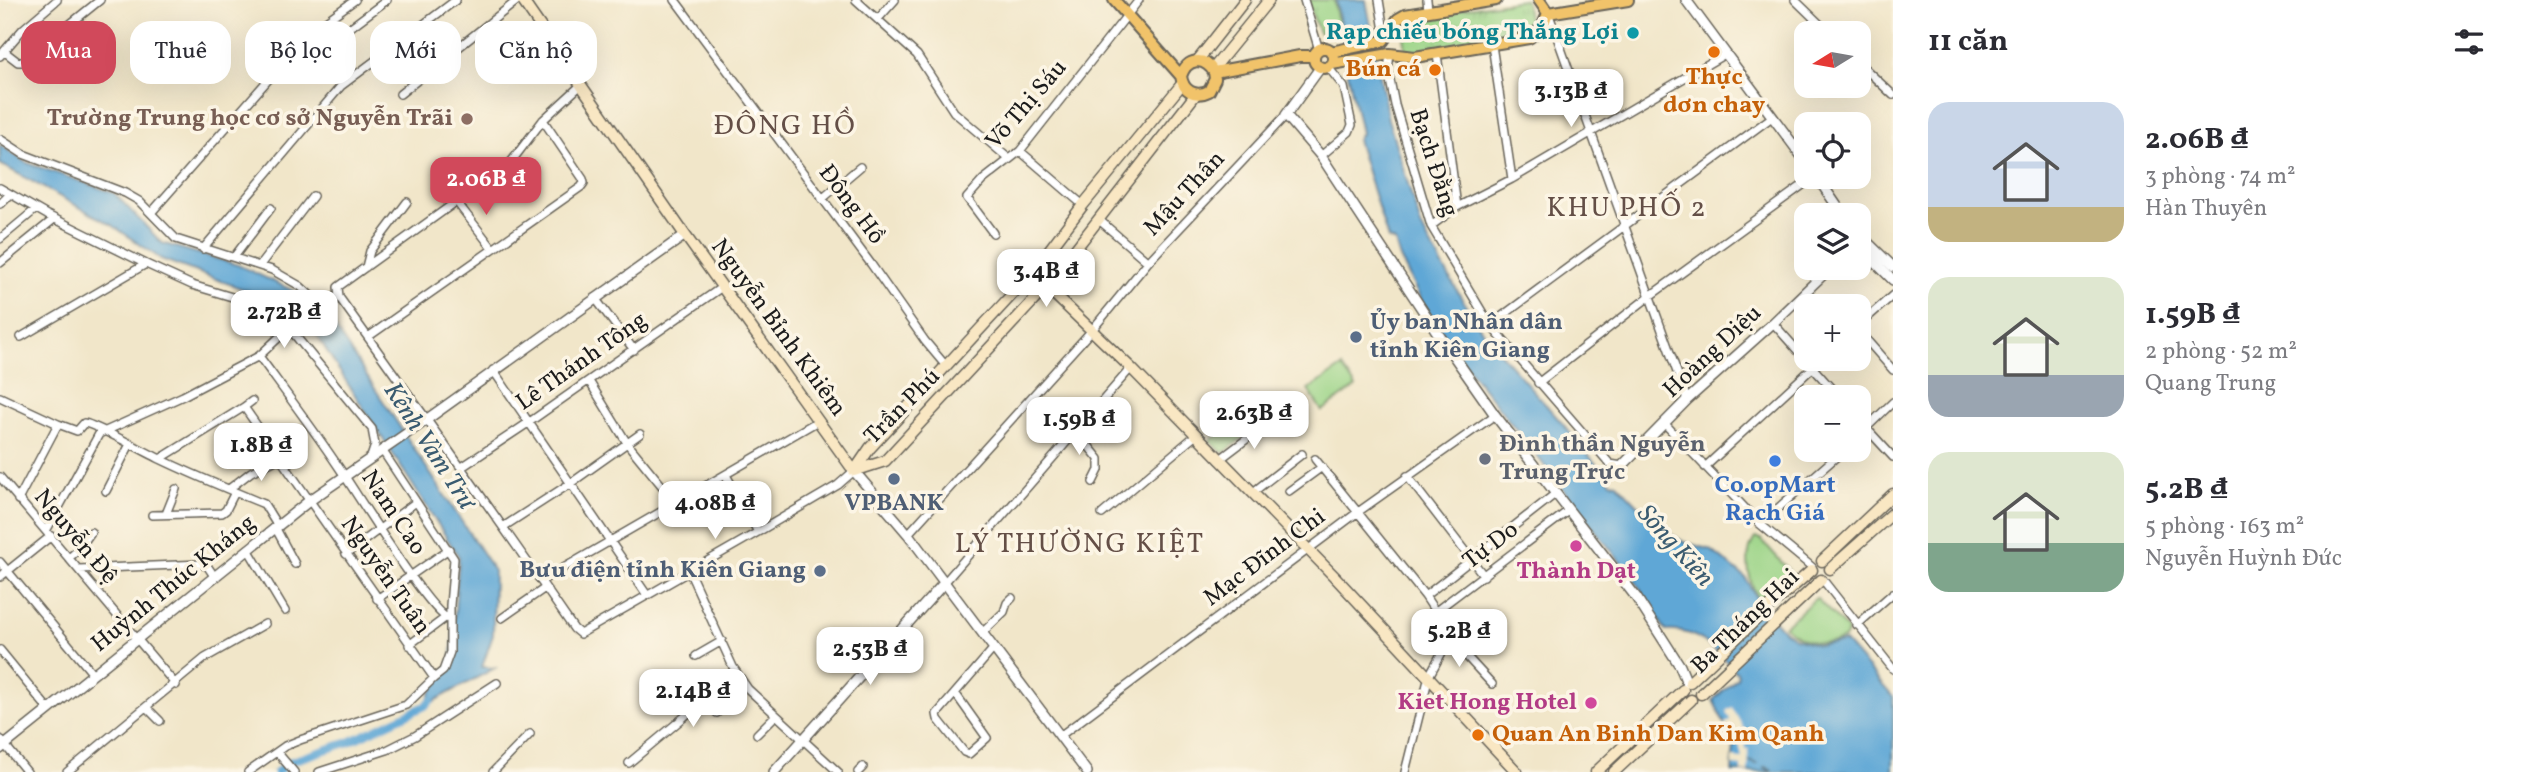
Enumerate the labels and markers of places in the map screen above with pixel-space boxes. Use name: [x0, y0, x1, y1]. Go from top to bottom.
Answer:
place label: Rạp chiếu bóng Thắng Lợi: [1326, 16, 1619, 50]
marker: Rạp chiếu bóng Thắng Lợi: [1625, 25, 1641, 41]
marker: Thực dơn chay: [1706, 44, 1722, 60]
place label: Bún cá: [1345, 53, 1421, 87]
place label: Thực dơn chay: [1663, 61, 1766, 123]
marker: Bún cá: [1427, 62, 1443, 78]
pin: 3.13B ₫: [1506, 69, 1636, 129]
place label: Trường Trung học cơ sở Nguyễn Trãi: [47, 102, 453, 136]
marker: Trường Trung học cơ sở Nguyễn Trãi: [459, 111, 475, 127]
pin: 2.06B ₫: [421, 158, 551, 217]
pin: 3.4B ₫: [989, 250, 1103, 309]
pin: 2.72B ₫: [219, 290, 349, 350]
place label: Ủy ban Nhân dân tỉnh Kiên Giang: [1370, 306, 1563, 368]
marker: Ủy ban Nhân dân tỉnh Kiên Giang: [1348, 329, 1364, 345]
pin: 2.63B ₫: [1189, 392, 1319, 451]
pin: 1.59B ₫: [1014, 398, 1144, 457]
pin: 1.8B ₫: [204, 424, 318, 483]
place label: Đình thần Nguyễn Trung Trực: [1499, 428, 1706, 490]
marker: Đình thần Nguyễn Trung Trực: [1477, 451, 1493, 467]
marker: Co.opMart Rạch Giá: [1767, 453, 1783, 469]
place label: Co.opMart Rạch Giá: [1715, 469, 1835, 531]
marker: VPBANK: [886, 471, 902, 487]
pin: 4.08B ₫: [650, 482, 780, 541]
place label: VPBANK: [844, 487, 944, 521]
marker: Thành Dạt: [1568, 538, 1584, 554]
place label: Bưu điện tỉnh Kiên Giang: [519, 554, 806, 588]
place label: Thành Dạt: [1516, 555, 1636, 589]
marker: Bưu điện tỉnh Kiên Giang: [812, 563, 828, 579]
pin: 5.2B ₫: [1402, 610, 1516, 669]
pin: 2.53B ₫: [805, 628, 935, 687]
pin: 2.14B ₫: [628, 670, 758, 729]
place label: Kiet Hong Hotel: [1398, 686, 1577, 720]
marker: Kiet Hong Hotel: [1583, 695, 1599, 711]
place label: Quan An Binh Dan Kim Qanh: [1492, 718, 1824, 752]
marker: Quan An Binh Dan Kim Qanh: [1470, 727, 1486, 743]

